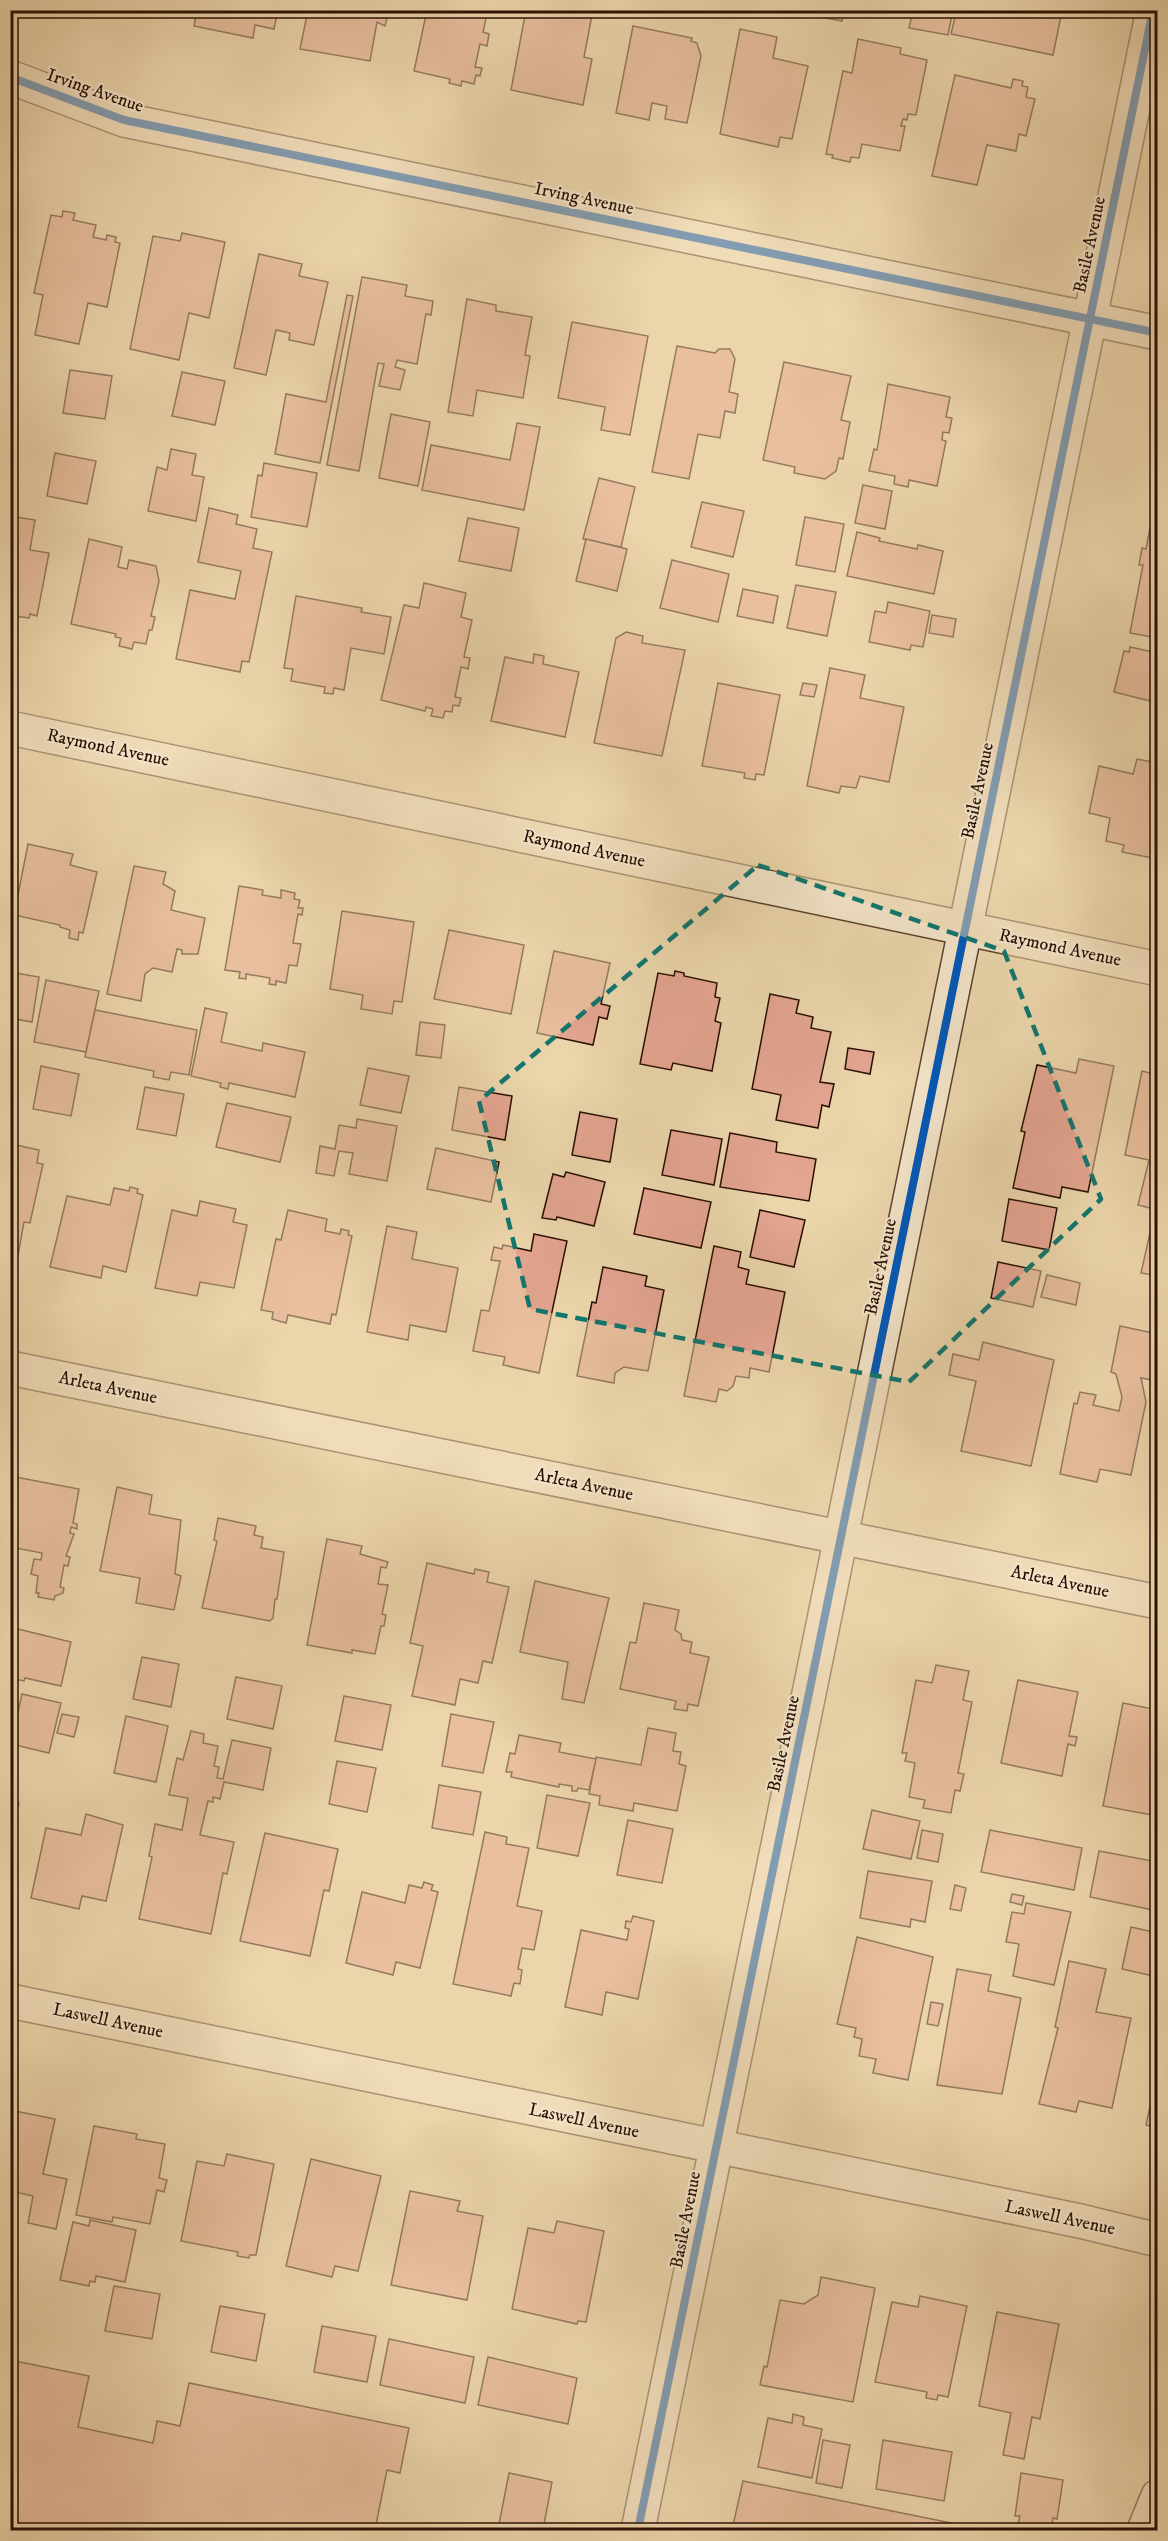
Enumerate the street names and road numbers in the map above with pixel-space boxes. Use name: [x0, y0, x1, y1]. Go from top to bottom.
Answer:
street label: Irving Avenue: [44, 64, 146, 118]
street label: Irving Avenue: [532, 178, 636, 220]
street label: Basile Avenue: [1069, 195, 1111, 295]
street label: Raymond Avenue: [45, 724, 171, 772]
street label: Basile Avenue: [957, 741, 999, 841]
street label: Raymond Avenue: [521, 825, 647, 873]
street label: Raymond Avenue: [997, 924, 1123, 972]
street label: Basile Avenue: [860, 1217, 902, 1317]
street label: Arleta Avenue: [57, 1367, 159, 1409]
street label: Arleta Avenue: [533, 1464, 635, 1506]
street label: Arleta Avenue: [1009, 1561, 1111, 1603]
street label: Basile Avenue: [763, 1694, 805, 1794]
street label: Laswell Avenue: [51, 1999, 165, 2043]
street label: Laswell Avenue: [527, 2099, 641, 2143]
street label: Basile Avenue: [666, 2170, 706, 2270]
street label: Laswell Avenue: [1003, 2196, 1117, 2240]

